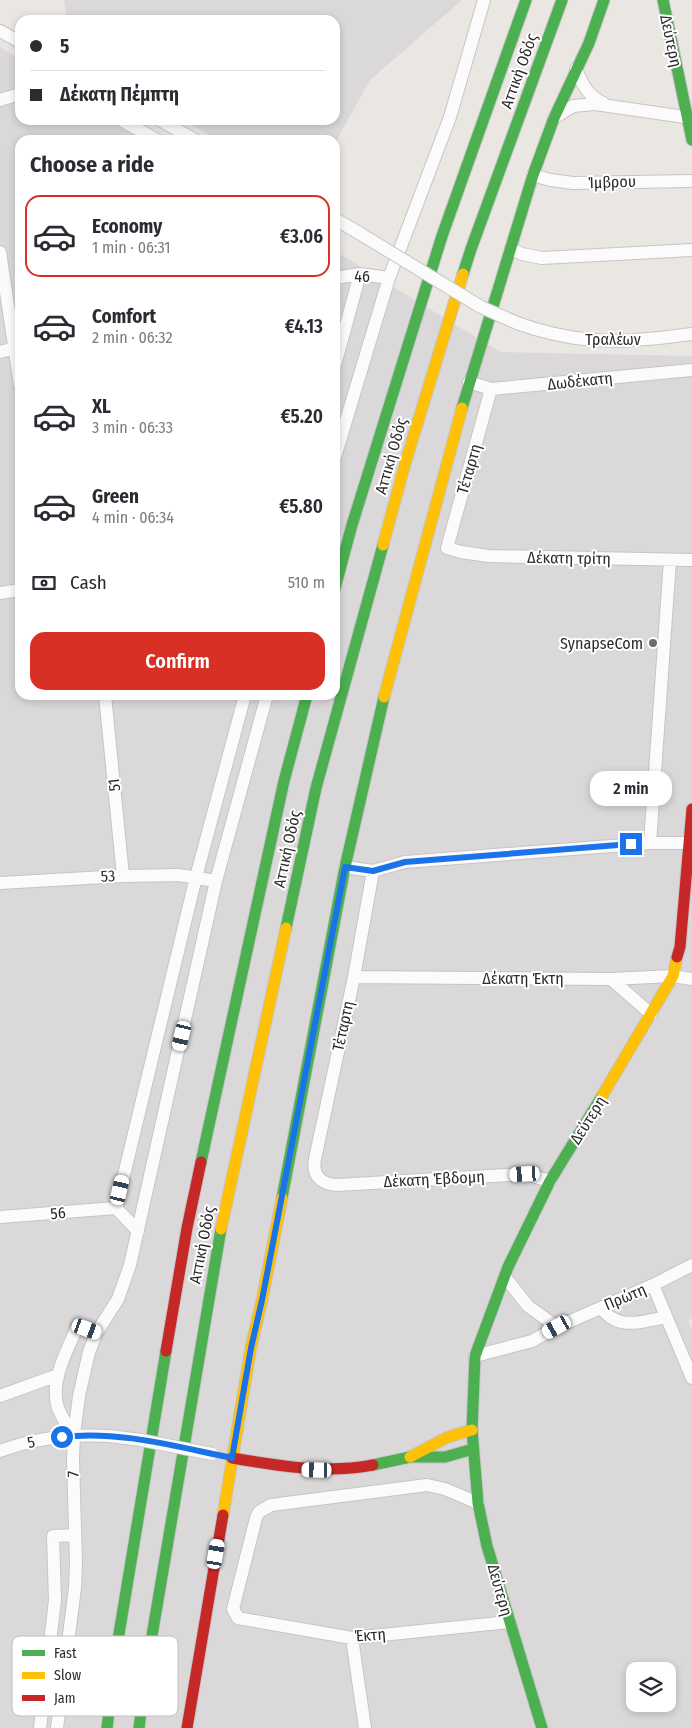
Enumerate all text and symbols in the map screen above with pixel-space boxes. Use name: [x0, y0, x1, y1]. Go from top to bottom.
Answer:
street label: Δεύτερη: [656, 13, 686, 69]
street label: Αττική Οδός: [497, 31, 541, 111]
text: 5: [60, 35, 69, 58]
text: Δέκατη Πέμπτη: [60, 83, 179, 106]
text: Choose a ride: [30, 151, 154, 178]
street label: Ίμβρου: [588, 172, 636, 192]
icon: car: [32, 214, 77, 259]
text: Economy: [92, 215, 162, 238]
text: €3.06: [280, 225, 323, 248]
text: 1 min · 06:31: [92, 238, 171, 257]
street label: 46: [354, 267, 370, 286]
icon: car: [32, 304, 77, 349]
text: Comfort: [92, 305, 156, 328]
text: €4.13: [285, 315, 323, 338]
text: 2 min · 06:32: [92, 328, 172, 347]
street label: Τραλέων: [585, 330, 641, 349]
street label: Δωδέκατη: [546, 368, 614, 394]
icon: car: [32, 394, 77, 439]
text: XL: [92, 395, 111, 418]
text: €5.20: [280, 405, 323, 428]
street label: Αττική Οδός: [371, 415, 411, 496]
text: 3 min · 06:33: [92, 418, 173, 437]
street label: Τέταρτη: [453, 442, 485, 496]
icon: car: [32, 484, 77, 529]
text: Green: [92, 485, 139, 508]
text: €5.80: [279, 495, 323, 518]
text: 4 min · 06:34: [92, 508, 174, 527]
street label: Δέκατη τρίτη: [527, 548, 611, 568]
icon: cash: [30, 569, 58, 597]
text: Cash: [70, 571, 107, 594]
text: 510 m: [288, 573, 325, 592]
button: Confirm: [30, 632, 325, 690]
place label: SynapseCom: [560, 634, 643, 653]
marker: SynapseCom: [647, 637, 659, 649]
callout: 2 min: [590, 772, 672, 806]
street label: 51: [104, 778, 124, 792]
text: 2 min: [613, 779, 649, 798]
street label: Αττική Οδός: [270, 808, 305, 889]
route end: [620, 833, 642, 855]
street label: 53: [100, 866, 116, 886]
street label: Δέκατη Έκτη: [482, 969, 564, 988]
street label: Τέταρτη: [328, 999, 358, 1053]
car: [171, 1020, 192, 1052]
street label: Δεύτερη: [566, 1092, 610, 1148]
car: [509, 1166, 540, 1182]
street label: Δέκατη Έβδομη: [383, 1167, 485, 1191]
car: [109, 1174, 130, 1206]
street label: 56: [50, 1203, 67, 1223]
street label: Αττική Οδός: [185, 1204, 219, 1285]
street label: Πρώτη: [601, 1280, 649, 1314]
car: [540, 1313, 573, 1341]
car: [70, 1317, 103, 1341]
route start: [51, 1426, 73, 1448]
street label: 5: [25, 1432, 37, 1452]
car: [301, 1462, 332, 1478]
street label: 7: [63, 1470, 83, 1477]
car: [206, 1538, 225, 1570]
street label: Δεύτερη: [484, 1562, 516, 1618]
street label: Έκτη: [354, 1624, 386, 1646]
legend: [12, 1636, 178, 1716]
text: Fast: [54, 1645, 77, 1662]
map controls: [626, 1662, 676, 1712]
button: layers: [626, 1662, 676, 1712]
text: Slow: [54, 1667, 81, 1684]
text: Jam: [54, 1690, 75, 1707]

